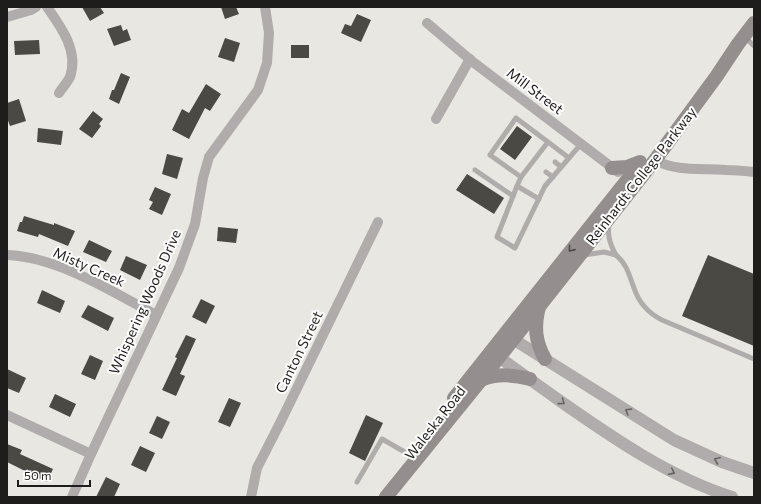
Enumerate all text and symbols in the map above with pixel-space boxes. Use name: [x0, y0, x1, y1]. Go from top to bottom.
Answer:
street label: Mill Street: [504, 64, 567, 118]
street label: Reinhardt College Parkway: [582, 104, 700, 248]
street label: Whispering Woods Drive: [105, 227, 184, 377]
street label: Misty Creek: [51, 243, 128, 290]
one-way arrow: [569, 245, 576, 252]
street label: Canton Street: [271, 308, 326, 396]
street label: Waleska Road: [401, 383, 469, 463]
one-way arrow: [558, 397, 565, 404]
one-way arrow: [625, 409, 632, 416]
one-way arrow: [714, 457, 721, 465]
scale bar: [18, 462, 90, 488]
one-way arrow: [667, 467, 675, 475]
text: 50 m: [24, 468, 52, 482]

